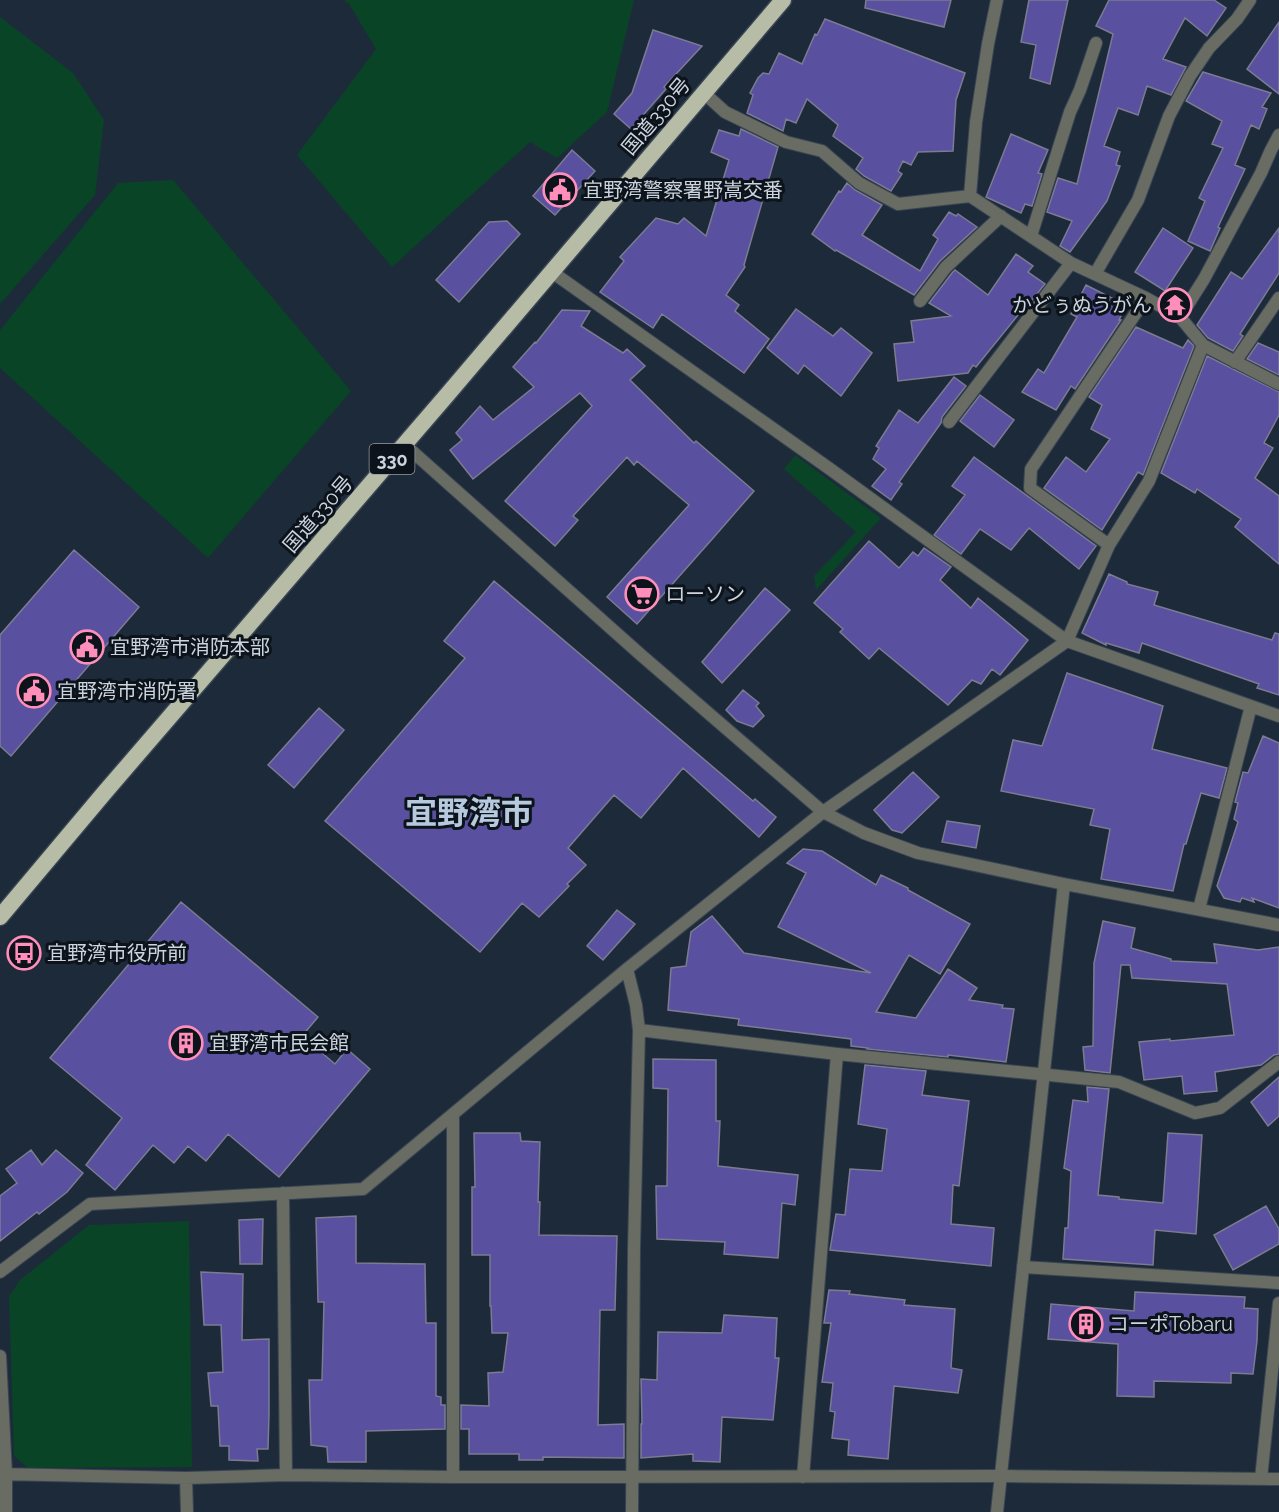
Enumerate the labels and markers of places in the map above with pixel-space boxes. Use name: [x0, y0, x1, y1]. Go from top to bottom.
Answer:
public building icon: 宜野湾警察署野嵩交番: [542, 172, 578, 208]
place label: 宜野湾警察署野嵩交番: [583, 178, 783, 202]
temple icon: かどぅぬうがん: [1157, 287, 1193, 323]
place label: かどぅぬうがん: [1012, 293, 1152, 317]
supermarket icon: ローソン: [624, 576, 660, 612]
place label: ローソン: [665, 582, 745, 606]
public building icon: 宜野湾市消防本部: [69, 629, 105, 665]
place label: 宜野湾市消防本部: [110, 635, 270, 659]
public building icon: 宜野湾市消防署: [16, 673, 52, 709]
place label: 宜野湾市消防署: [57, 679, 197, 703]
bus stop icon: 宜野湾市役所前: [6, 935, 42, 971]
place label: 宜野湾市役所前: [47, 941, 187, 965]
building icon: 宜野湾市民会館: [168, 1025, 204, 1061]
place label: 宜野湾市民会館: [209, 1031, 349, 1055]
building icon: コーポTobaru: [1068, 1306, 1104, 1342]
place label: コーポTobaru: [1109, 1312, 1233, 1336]

